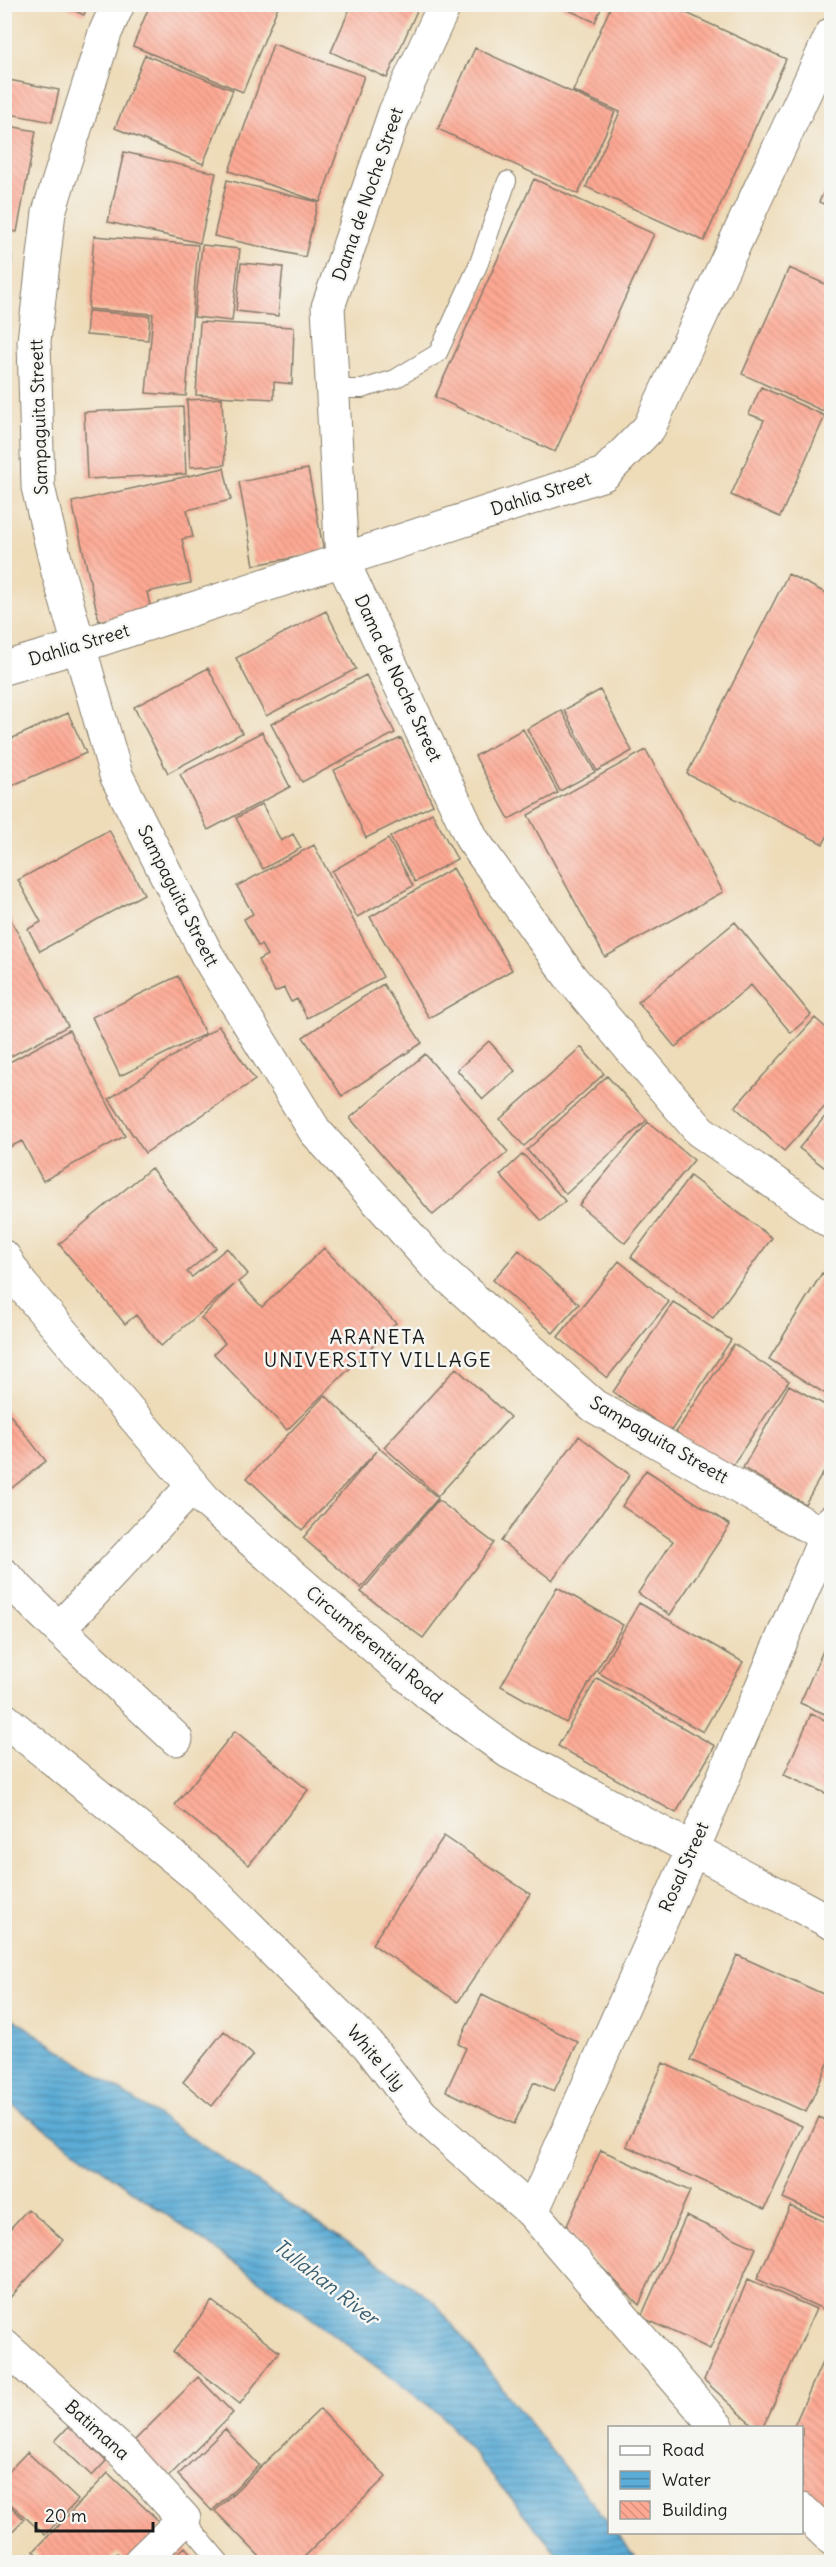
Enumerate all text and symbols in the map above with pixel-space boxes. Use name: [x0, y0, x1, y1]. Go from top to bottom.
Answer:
street label: Dama de Noche Street: [327, 104, 408, 284]
street label: Sampaguita Streett: [24, 339, 53, 495]
street label: Dahlia Street: [488, 467, 594, 521]
street label: Dama de Noche Street: [350, 591, 447, 765]
street label: Dahlia Street: [26, 618, 132, 671]
street label: Sampaguita Streett: [133, 821, 224, 970]
district label: ARANETA UNIVERSITY VILLAGE: [264, 1324, 492, 1372]
street label: Sampaguita Streett: [586, 1391, 732, 1488]
street label: Circumferential Road: [301, 1581, 448, 1709]
street label: Rosal Street: [653, 1818, 714, 1915]
street label: White Lily: [342, 2020, 410, 2095]
water label: Tullahan River: [269, 2233, 386, 2332]
street label: Batimana: [60, 2395, 134, 2465]
legend: [608, 2426, 803, 2534]
text: Road: [662, 2438, 705, 2461]
text: Water: [662, 2468, 712, 2491]
scale bar: [36, 2495, 153, 2533]
text: Building: [662, 2498, 727, 2521]
text: 20 m: [45, 2504, 87, 2527]

